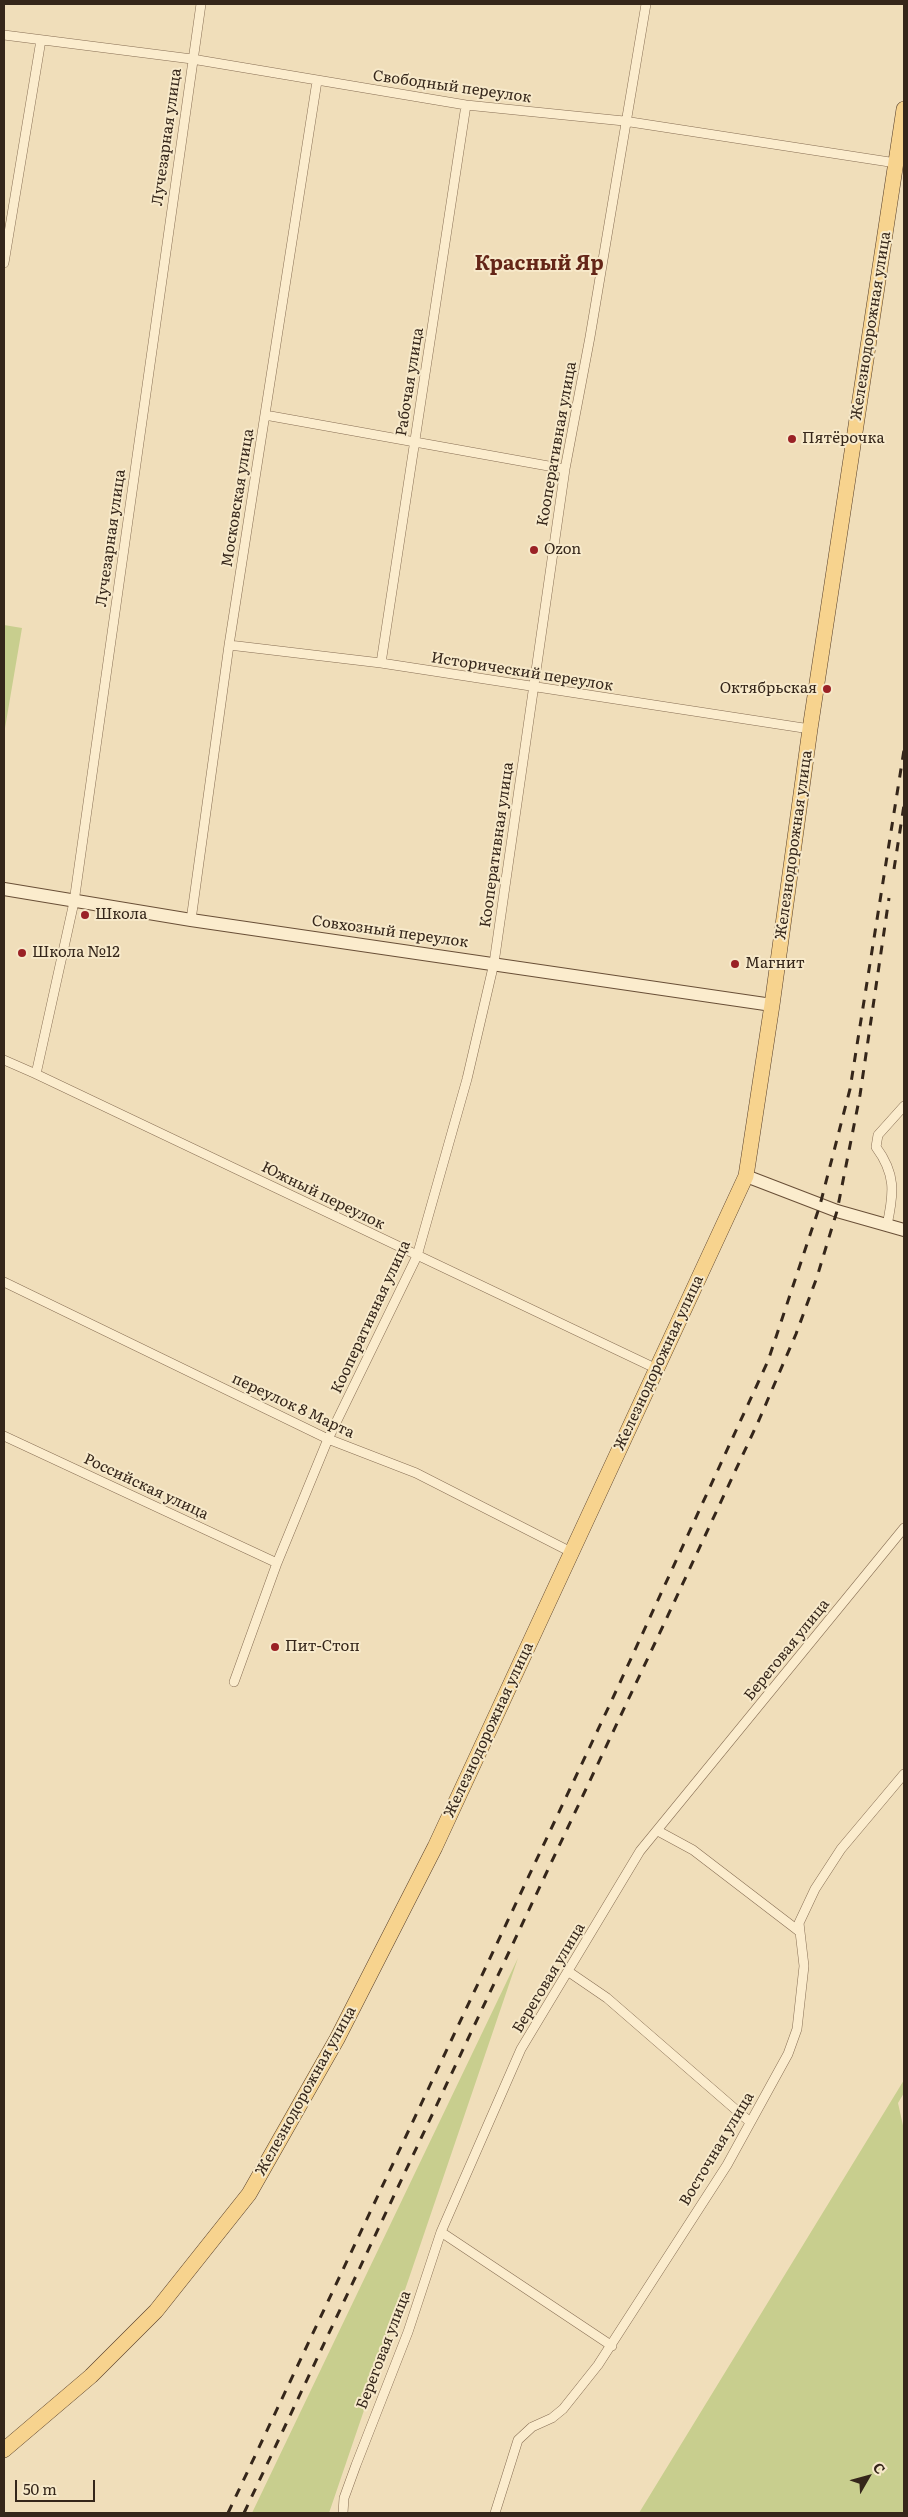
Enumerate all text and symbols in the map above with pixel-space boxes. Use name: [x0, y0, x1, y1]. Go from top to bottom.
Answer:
street label: Лучезарная улица: [148, 67, 186, 207]
street label: Свободный переулок: [372, 67, 532, 107]
street label: Железнодорожная улица: [847, 230, 895, 422]
district label: Красный Яр: [474, 252, 604, 276]
street label: Рабочая улица: [393, 326, 427, 438]
street label: Кооперативная улица: [534, 360, 580, 528]
street label: Московская улица: [218, 427, 258, 569]
place label: Пятёрочка: [802, 430, 885, 448]
marker: Пятёрочка: [786, 433, 798, 445]
street label: Лучезарная улица: [92, 468, 130, 608]
place label: Ozon: [544, 541, 581, 559]
marker: Ozon: [528, 544, 540, 556]
street label: Исторический переулок: [430, 649, 614, 695]
place label: Октябрьская: [720, 680, 817, 698]
marker: Октябрьская: [821, 683, 833, 695]
street label: Железнодорожная улица: [772, 749, 816, 941]
street label: Кооперативная улица: [476, 761, 518, 929]
place label: Школа: [95, 906, 147, 924]
marker: Школа: [79, 909, 91, 921]
street label: Совхозный переулок: [311, 912, 469, 952]
place label: Школа №12: [32, 944, 120, 962]
marker: Школа №12: [16, 947, 28, 959]
place label: Магнит: [745, 955, 805, 973]
marker: Магнит: [729, 958, 741, 970]
street label: Южный переулок: [258, 1158, 388, 1234]
street label: Кооперативная улица: [328, 1237, 414, 1397]
street label: Железнодорожная улица: [610, 1273, 708, 1453]
street label: переулок 8 Марта: [229, 1370, 357, 1442]
street label: Российская улица: [81, 1450, 211, 1524]
street label: Береговая улица: [741, 1596, 833, 1704]
place label: Пит-Стоп: [285, 1638, 360, 1656]
street label: Железнодорожная улица: [440, 1640, 538, 1820]
marker: Пит-Стоп: [269, 1641, 281, 1653]
street label: Береговая улица: [509, 1920, 589, 2036]
street label: Железнодорожная улица: [252, 2003, 360, 2179]
street label: Восточная улица: [676, 2089, 758, 2209]
street label: Береговая улица: [353, 2288, 415, 2412]
north arrow: [843, 2452, 893, 2502]
text: С: [869, 2458, 891, 2478]
scale bar: [18, 2470, 98, 2502]
text: 50 m: [23, 2477, 57, 2500]

